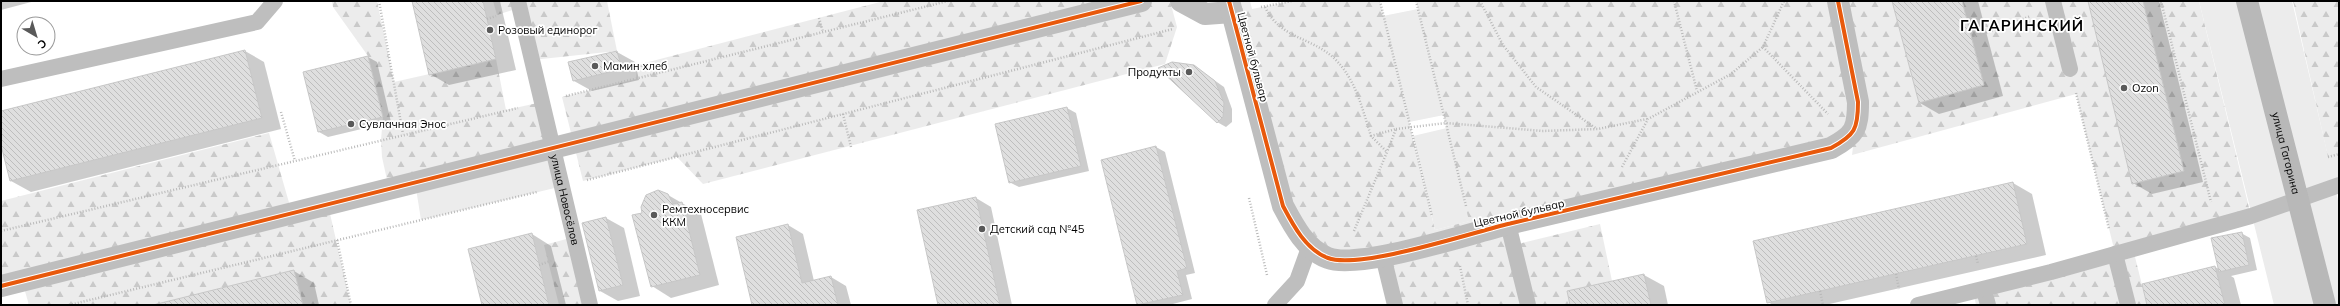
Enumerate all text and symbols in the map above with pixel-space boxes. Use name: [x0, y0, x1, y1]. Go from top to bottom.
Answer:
street label: Цветной бульвар: [1234, 11, 1272, 104]
north arrow: [16, 16, 56, 56]
district label: ГАГАРИНСКИЙ: [1960, 16, 2084, 35]
place label: Розовый единорог: [498, 23, 597, 37]
marker: Розовый единорог: [485, 25, 495, 35]
text: С: [35, 36, 49, 52]
place label: Мамин хлеб: [603, 59, 667, 73]
marker: Мамин хлеб: [590, 61, 600, 71]
place label: Продукты: [1128, 65, 1181, 79]
marker: Продукты: [1184, 67, 1194, 77]
place label: Ozon: [2132, 81, 2159, 95]
marker: Ozon: [2119, 83, 2129, 93]
street label: улица Гагарина: [2269, 110, 2303, 196]
place label: Сувлачная Энос: [359, 117, 447, 131]
marker: Сувлачная Энос: [346, 119, 356, 129]
street label: улица Новосёлов: [547, 153, 583, 246]
street label: Цветной бульвар: [1472, 196, 1566, 230]
place label: Ремтехносервис ККМ: [662, 202, 749, 229]
marker: Ремтехносервис ККМ: [649, 210, 659, 220]
place label: Детский сад №45: [990, 222, 1085, 236]
marker: Детский сад №45: [977, 224, 987, 234]

